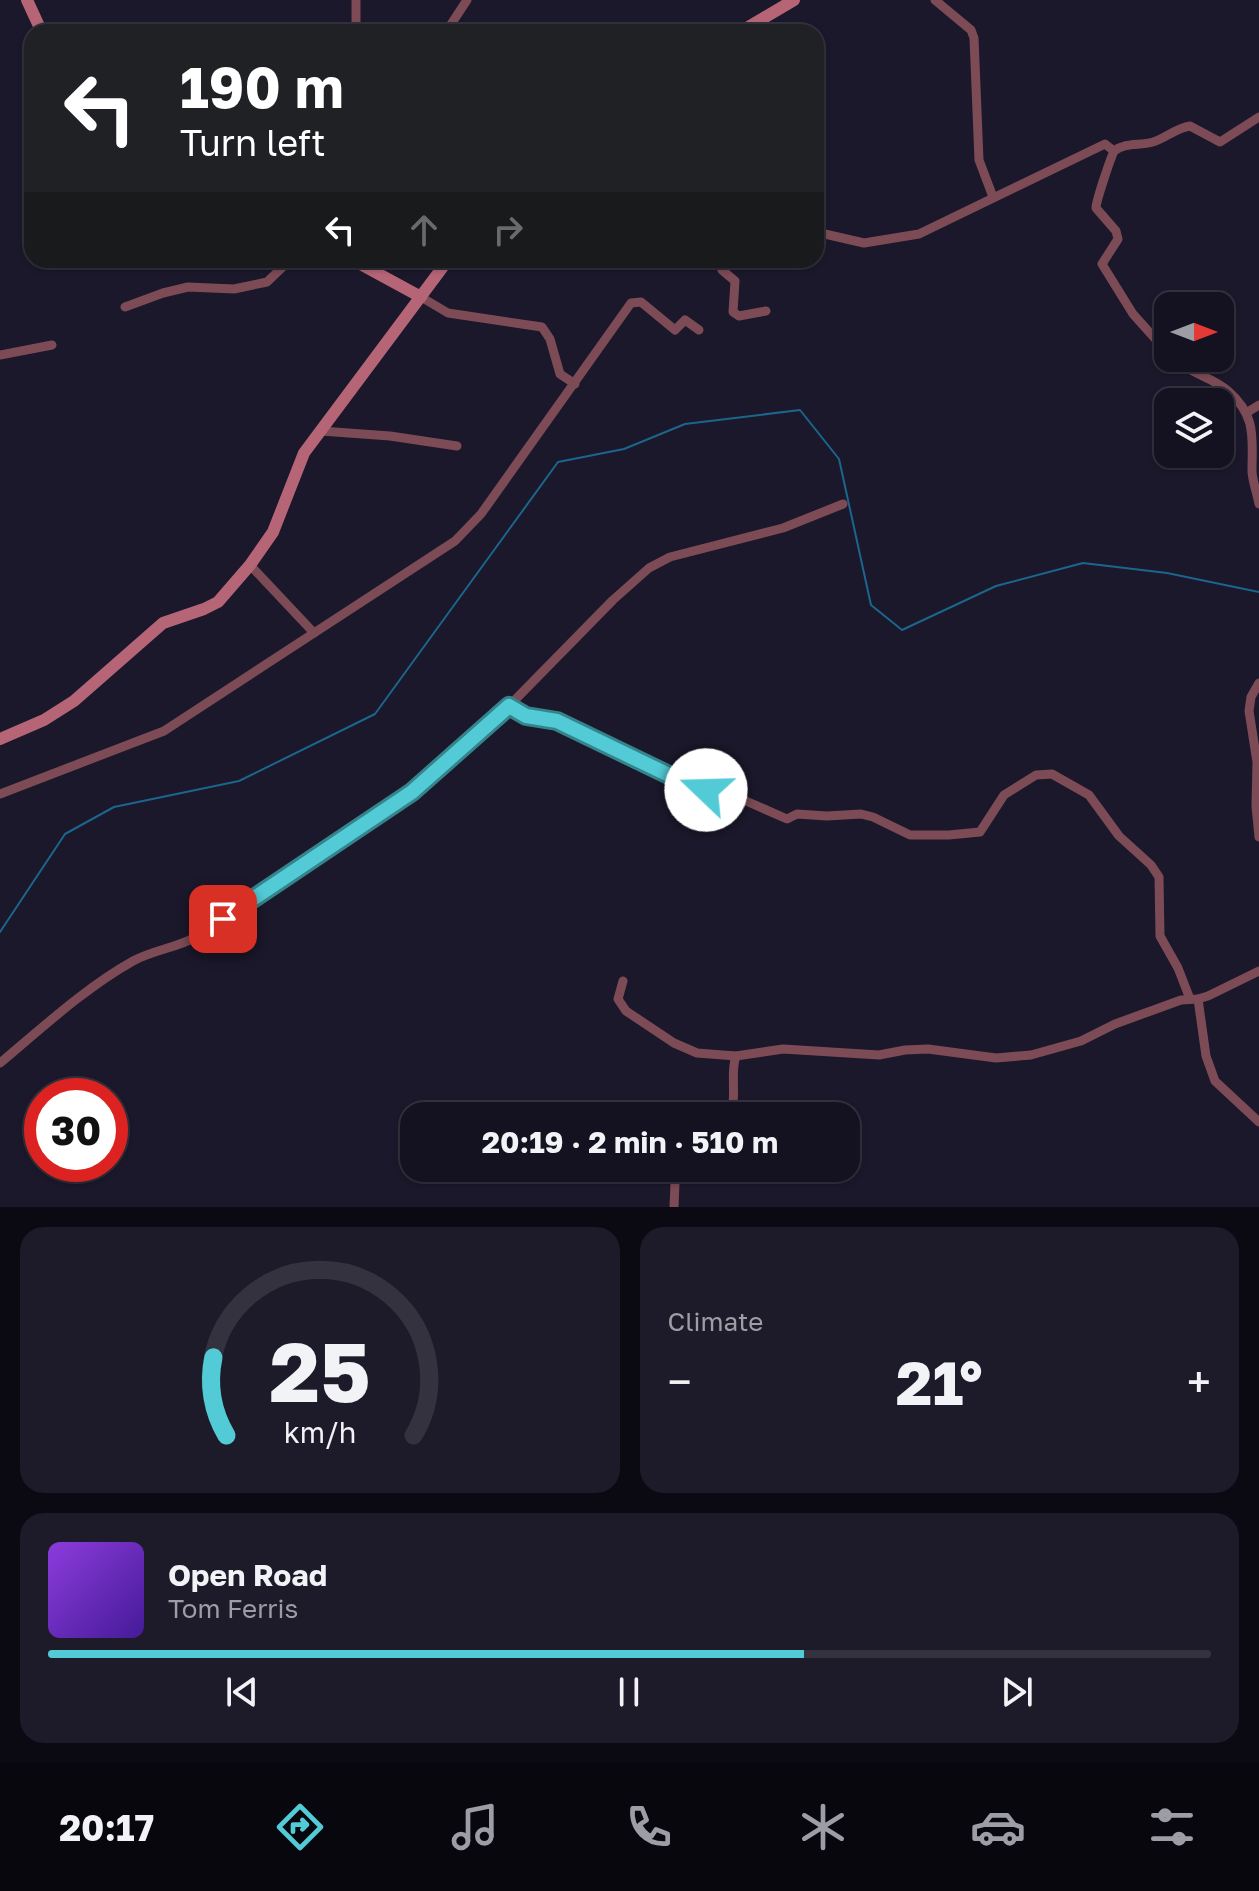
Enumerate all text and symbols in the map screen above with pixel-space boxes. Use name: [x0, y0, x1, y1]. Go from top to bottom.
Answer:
text: 190 m: [180, 53, 344, 120]
icon: left: [48, 56, 152, 160]
text: Turn left: [180, 121, 326, 164]
icon: left: [318, 208, 362, 252]
icon: ahead: [402, 208, 446, 252]
icon: right: [486, 208, 530, 252]
north arrow: [1154, 292, 1234, 372]
map controls: [1154, 292, 1234, 468]
button: layers: [1154, 388, 1234, 468]
position arrow: [664, 748, 748, 832]
pin: [189, 885, 257, 953]
icon: arrive: [201, 897, 245, 941]
speed limit sign: 30: [24, 1078, 128, 1182]
text: 20:19 · 2 min · 510 m: [482, 1124, 778, 1160]
text: Climate: [668, 1306, 763, 1337]
text: 25: [269, 1320, 371, 1420]
text: 21°: [896, 1346, 983, 1418]
text: −: [668, 1355, 692, 1408]
text: +: [1187, 1355, 1211, 1408]
text: km/h: [283, 1415, 356, 1449]
text: Open Road: [168, 1557, 327, 1593]
text: Tom Ferris: [168, 1593, 298, 1624]
icon: previous: [220, 1670, 264, 1714]
icon: pause: [607, 1670, 651, 1714]
icon: next: [995, 1670, 1039, 1714]
icon: directions: [272, 1799, 328, 1855]
icon: music: [447, 1799, 503, 1855]
icon: phone: [621, 1799, 677, 1855]
icon: climate: [795, 1799, 851, 1855]
icon: car: [970, 1799, 1026, 1855]
icon: filters: [1144, 1799, 1200, 1855]
text: 20:17: [59, 1806, 154, 1849]

